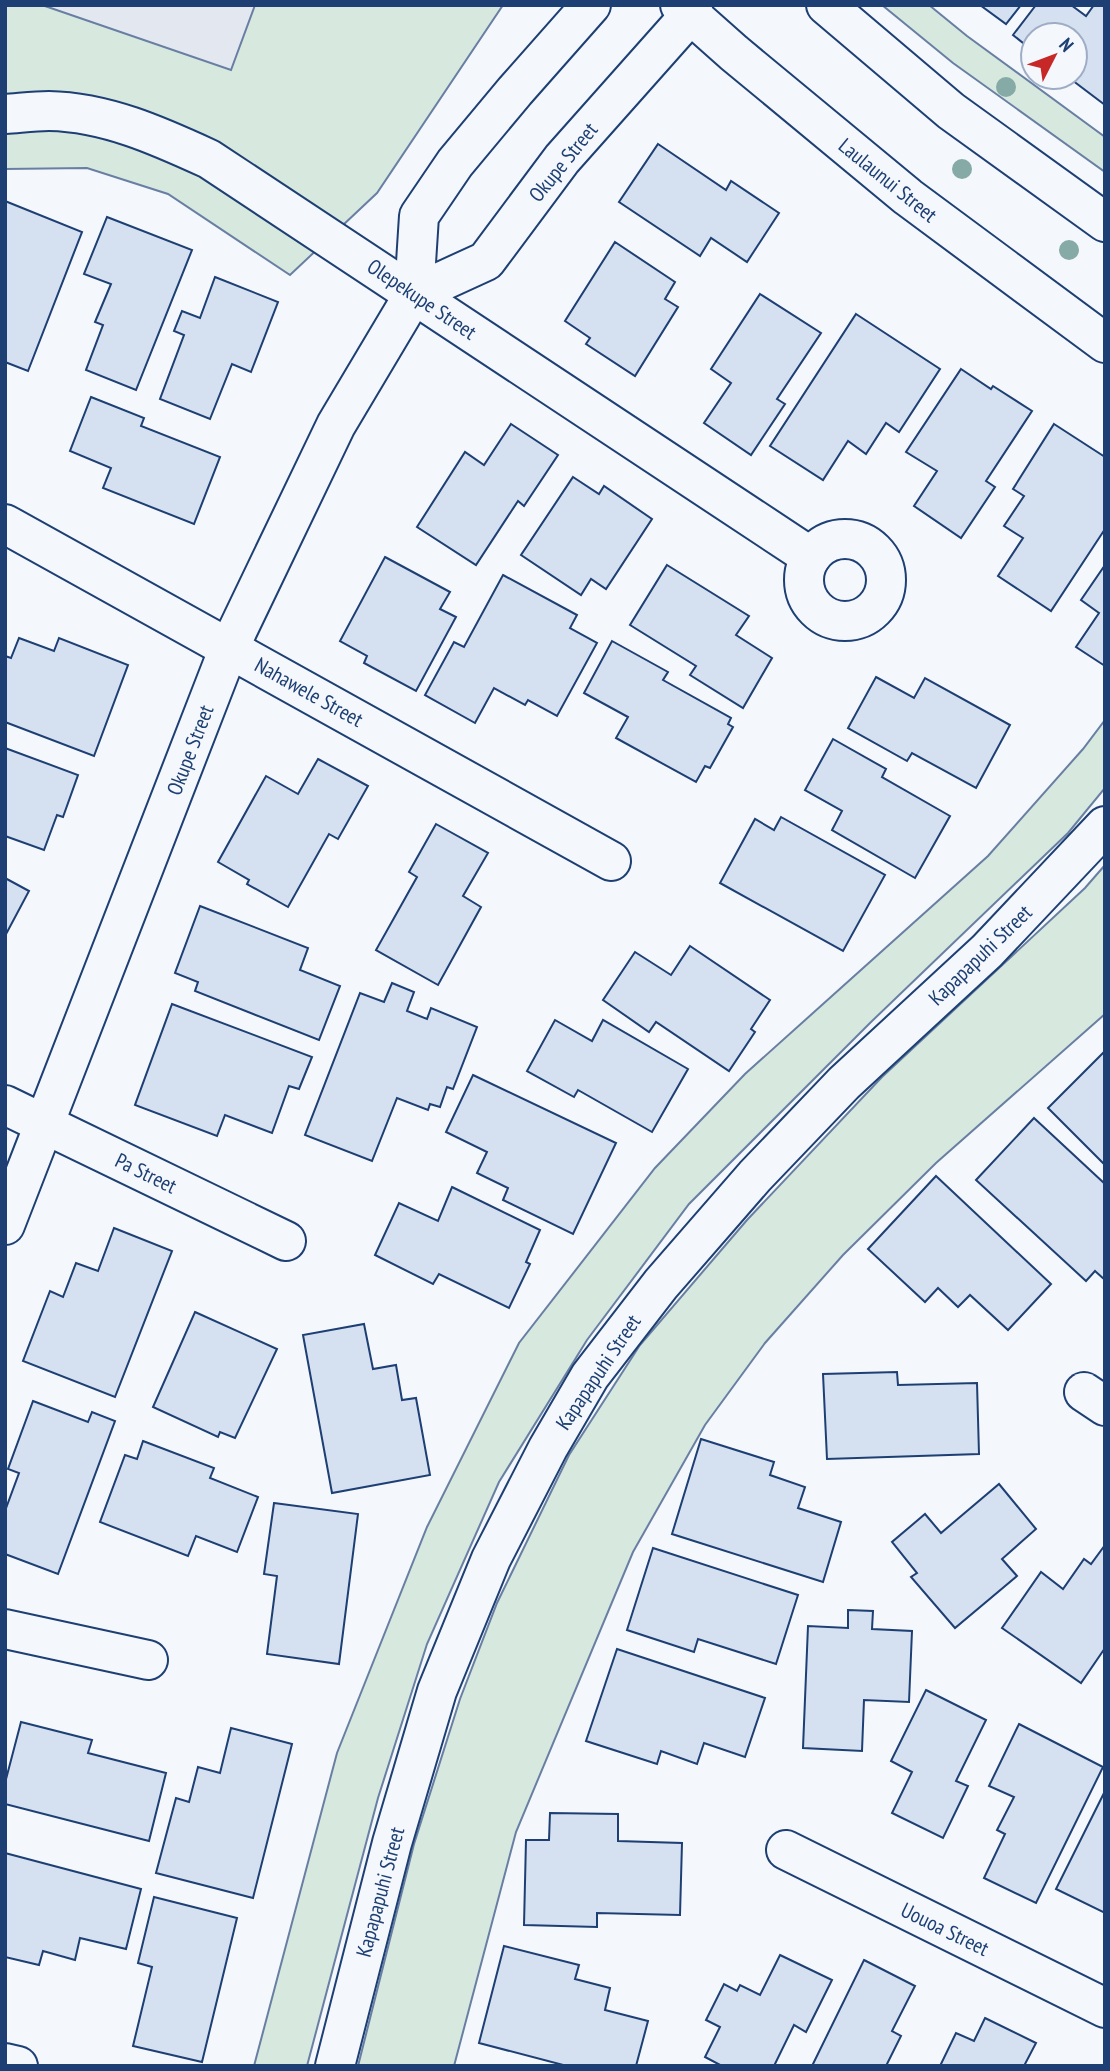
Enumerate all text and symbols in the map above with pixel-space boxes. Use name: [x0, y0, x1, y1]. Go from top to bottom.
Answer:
north arrow: [1019, 21, 1089, 91]
text: N: [1054, 33, 1079, 56]
street label: Okupe Street: [523, 117, 603, 207]
street label: Laulaunui Street: [833, 132, 943, 228]
street label: Olepekupe Street: [362, 253, 482, 346]
street label: Nahawele Street: [250, 651, 368, 733]
street label: Okupe Street: [160, 701, 220, 799]
street label: Kapapapuhi Street: [923, 899, 1037, 1011]
street label: Pa Street: [111, 1147, 181, 1200]
street label: Kapapapuhi Street: [550, 1309, 647, 1435]
street label: Kapapapuhi Street: [350, 1824, 410, 1960]
street label: Uouoa Street: [897, 1896, 994, 1962]

